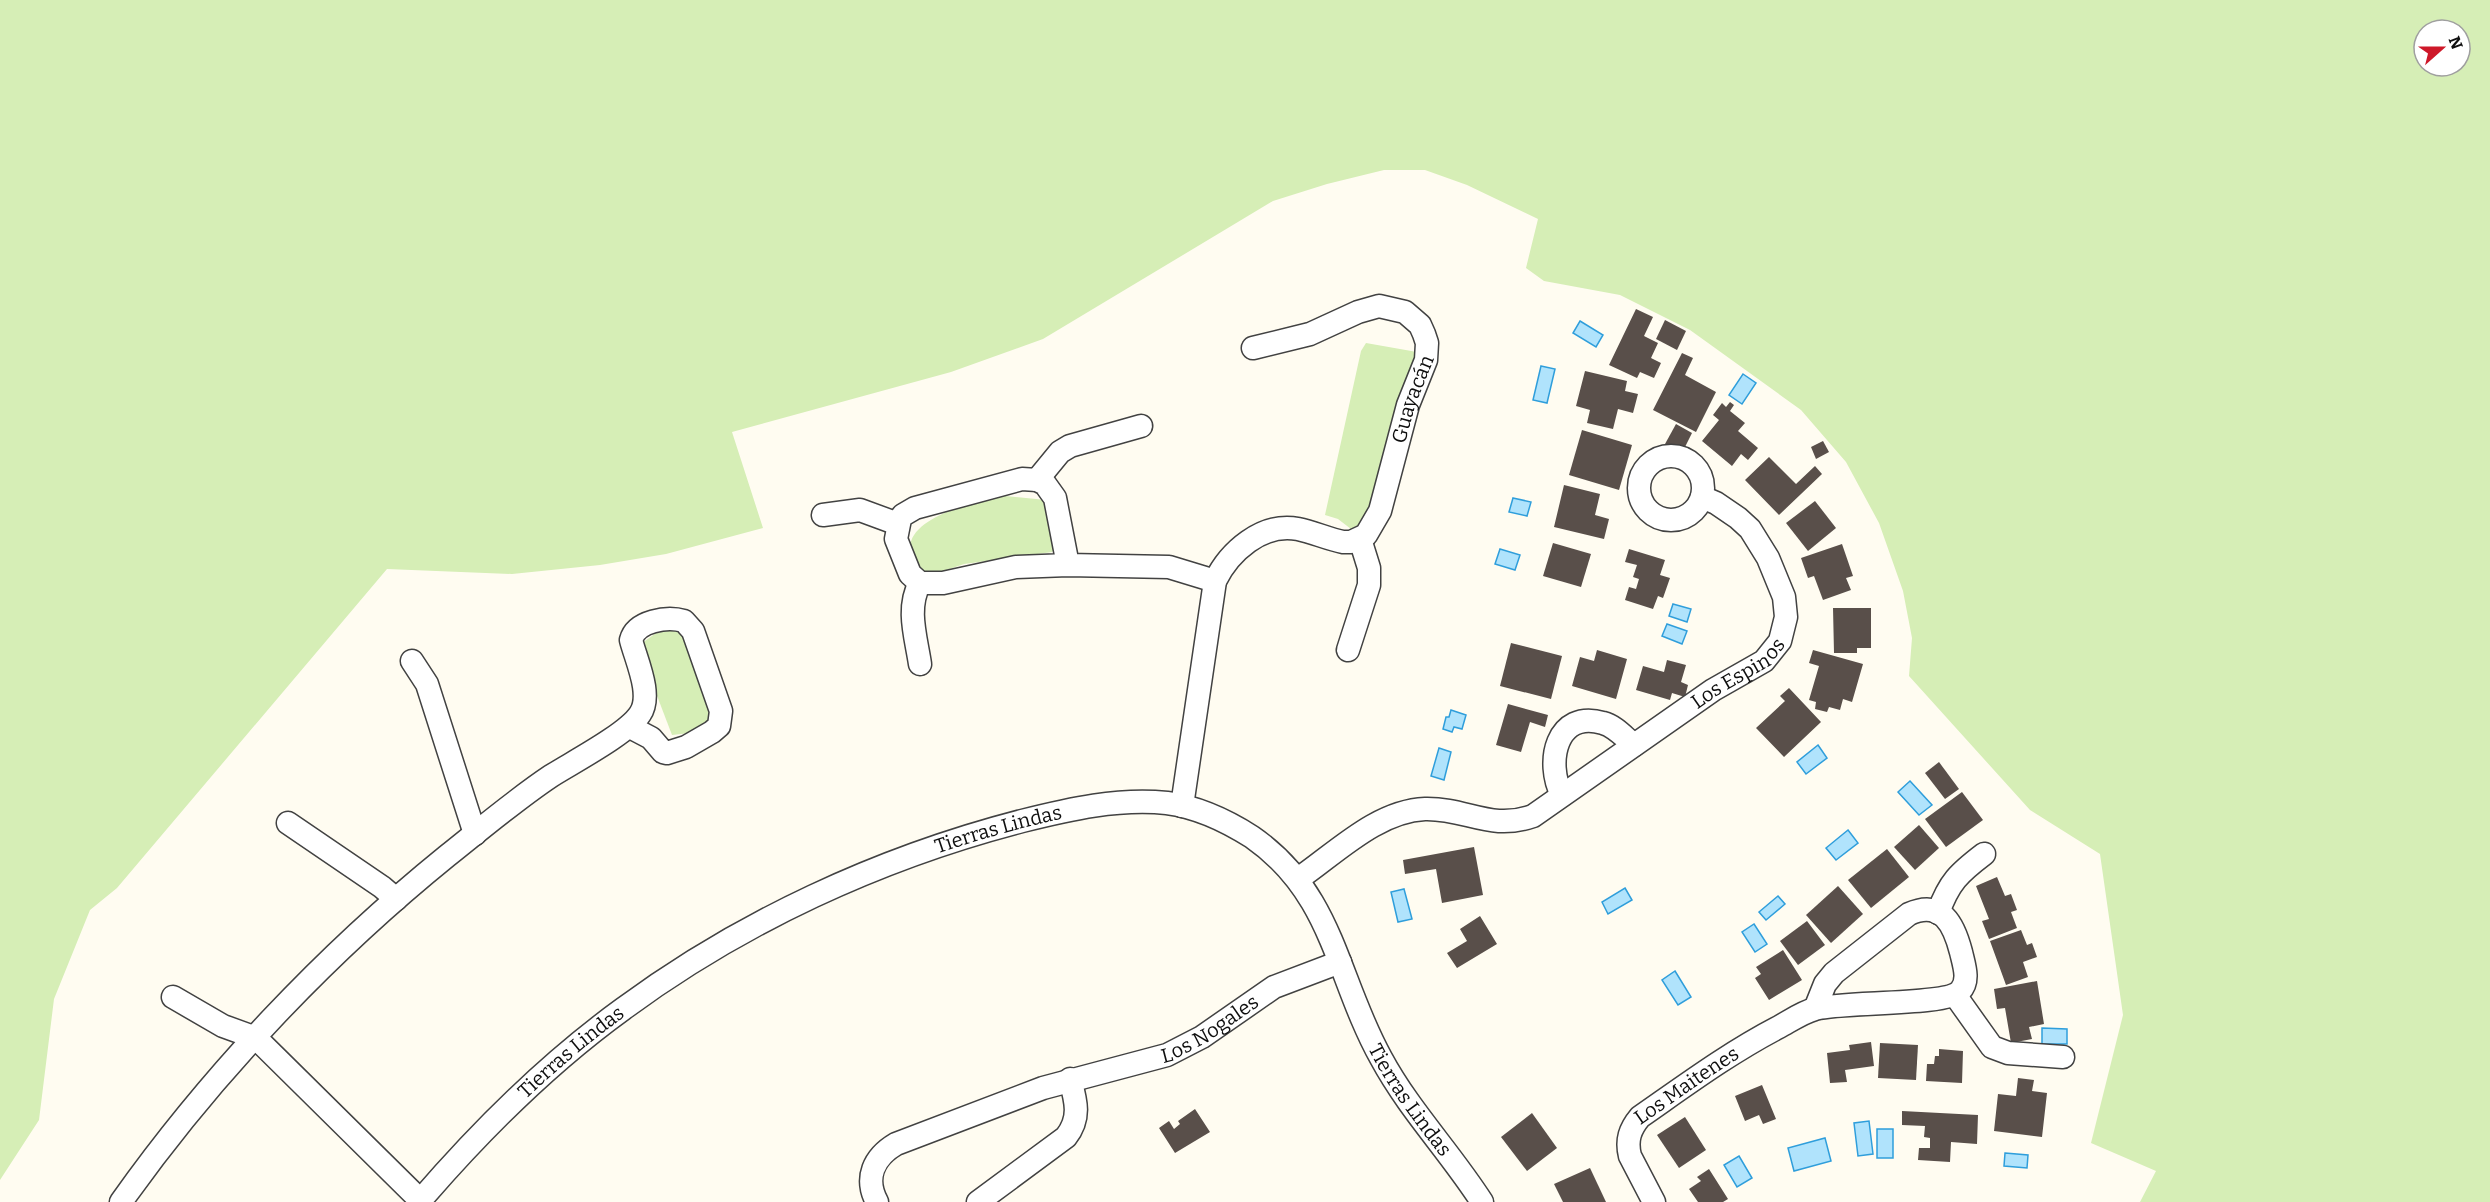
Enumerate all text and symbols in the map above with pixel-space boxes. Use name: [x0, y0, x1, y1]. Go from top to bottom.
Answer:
north arrow: [2412, 18, 2472, 78]
text: N: [2444, 34, 2467, 52]
street label: Guayacán: [1386, 351, 1439, 446]
street label: Los Espinos: [1686, 633, 1790, 714]
street label: Tierras Lindas: [931, 800, 1064, 858]
street label: Los Nogales: [1158, 990, 1263, 1068]
street label: Tierras Lindas: [513, 1000, 628, 1103]
street label: Tierras Lindas: [1363, 1039, 1457, 1161]
street label: Los Maitenes: [1629, 1041, 1743, 1129]

